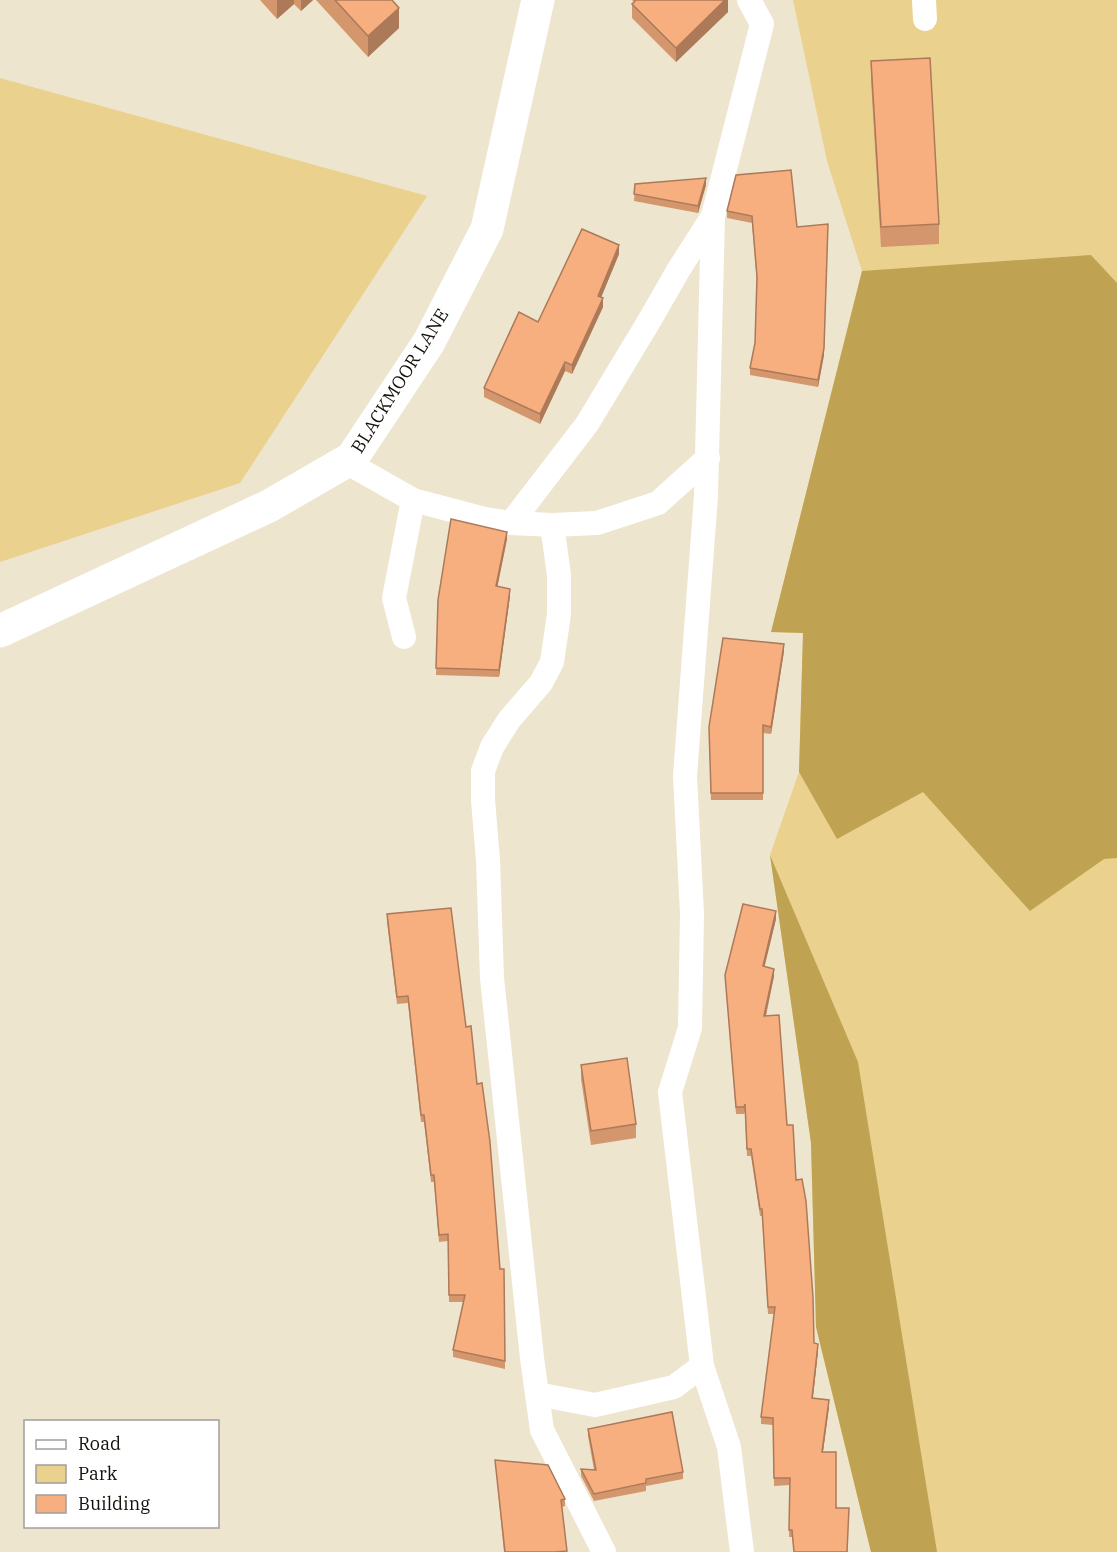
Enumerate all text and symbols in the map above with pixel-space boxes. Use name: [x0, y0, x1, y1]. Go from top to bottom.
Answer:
street label: BLACKMOOR LANE: [346, 304, 453, 457]
legend: [24, 1420, 219, 1528]
text: Road: [78, 1432, 121, 1455]
text: Park: [78, 1462, 118, 1485]
text: Building: [78, 1492, 150, 1515]

